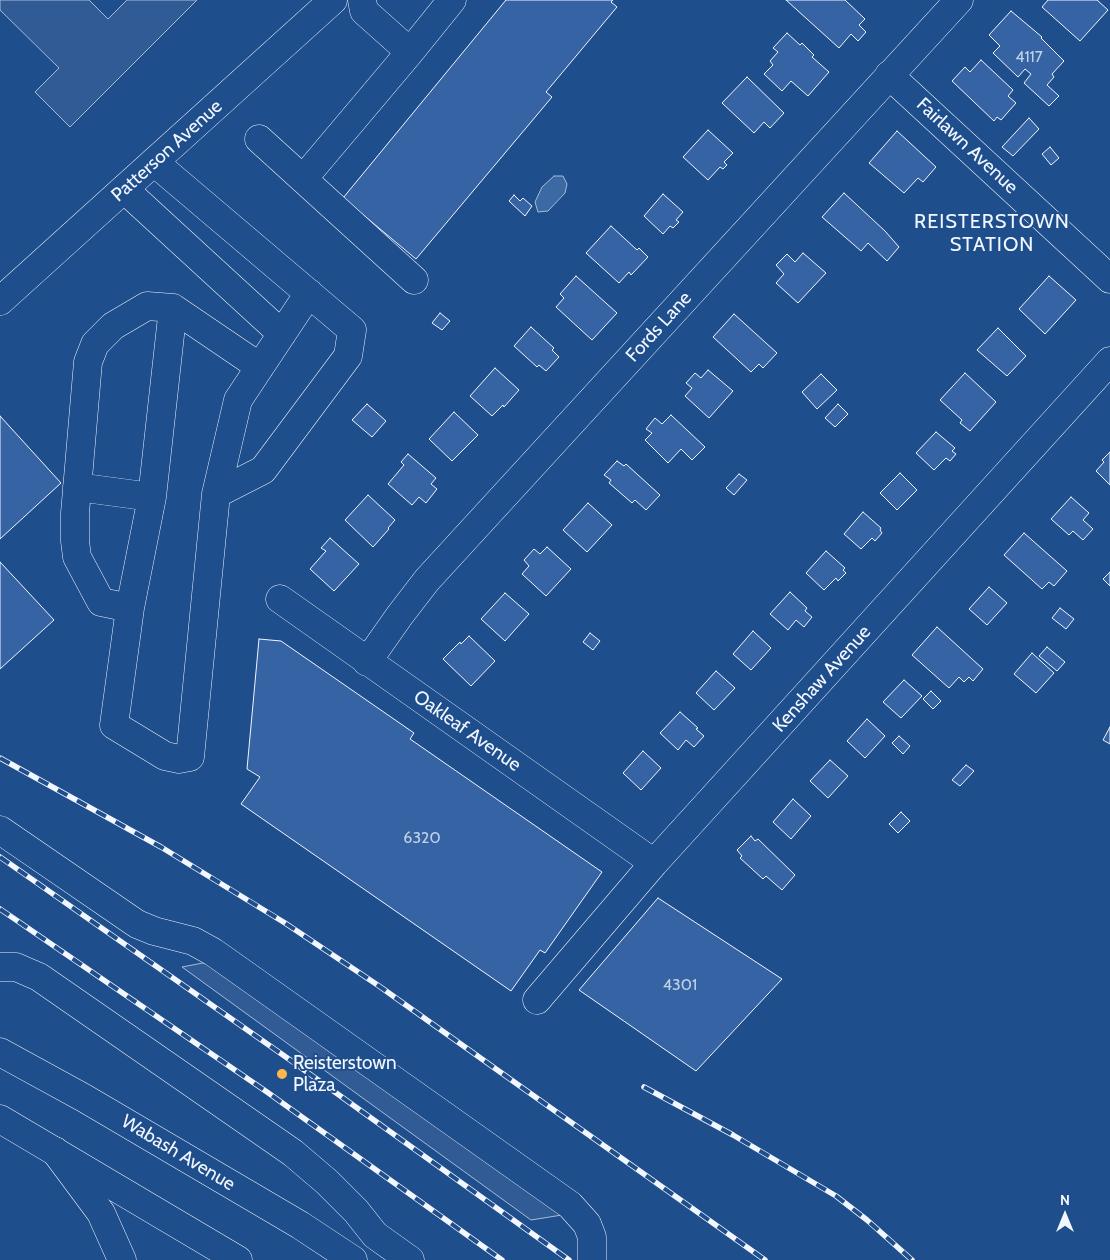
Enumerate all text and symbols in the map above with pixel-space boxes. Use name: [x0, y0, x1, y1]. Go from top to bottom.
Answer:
house number: 4117: [1015, 47, 1043, 67]
street label: Fairlawn Avenue: [912, 93, 1022, 199]
street label: Patterson Avenue: [107, 95, 227, 207]
district label: REISTERSTOWN STATION: [913, 210, 1071, 257]
street label: Fords Lane: [621, 287, 697, 367]
street label: Kenshaw Avenue: [768, 621, 876, 737]
street label: Oakleaf Avenue: [409, 686, 525, 776]
house number: 6320: [403, 828, 441, 848]
house number: 4301: [663, 975, 697, 995]
place label: Reisterstown Plaza: [293, 1052, 397, 1096]
marker: Reisterstown Plaza: [275, 1067, 289, 1081]
street label: Wabash Avenue: [117, 1110, 239, 1196]
north arrow: [1040, 1190, 1090, 1240]
text: N: [1060, 1191, 1070, 1209]

